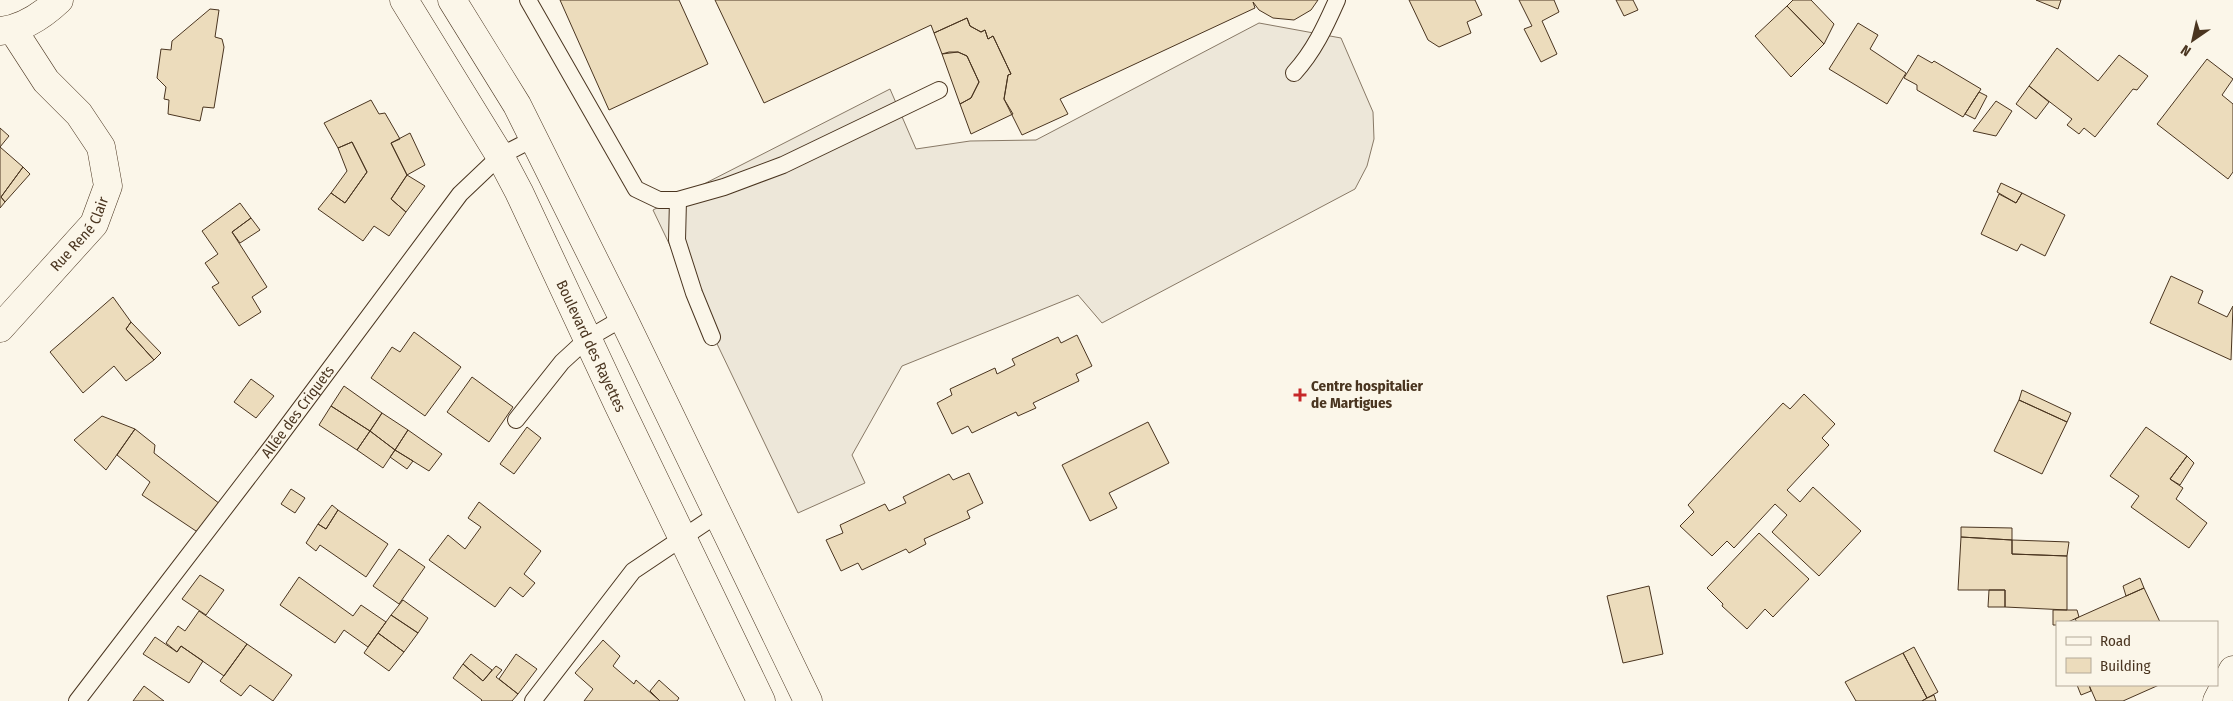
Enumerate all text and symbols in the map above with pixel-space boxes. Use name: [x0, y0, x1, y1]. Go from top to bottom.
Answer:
north arrow: [2168, 15, 2218, 65]
text: N: [2178, 41, 2194, 60]
street label: Rue René Clair: [47, 194, 112, 275]
street label: Boulevard des Rayettes: [552, 277, 630, 415]
street label: Allée des Criquets: [258, 362, 338, 461]
place label: Centre hospitalier de Martigues: [1311, 377, 1424, 412]
marker: Centre hospitalier de Martigues: [1293, 388, 1307, 402]
legend: [2056, 621, 2218, 686]
text: Road: [2100, 632, 2131, 650]
text: Building: [2100, 657, 2151, 675]

